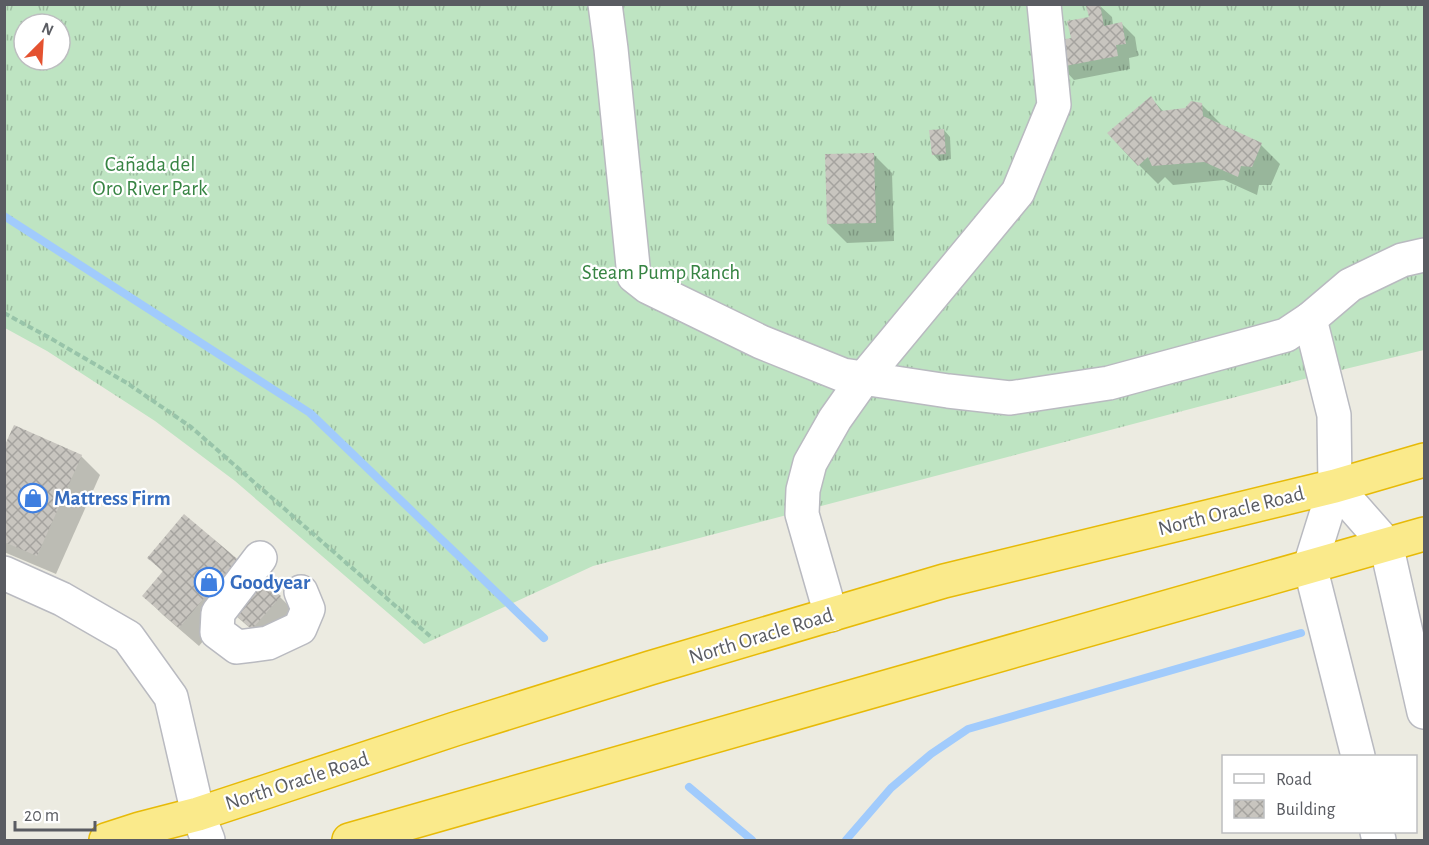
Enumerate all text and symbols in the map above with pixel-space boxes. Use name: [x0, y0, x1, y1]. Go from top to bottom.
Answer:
north arrow: [12, 12, 72, 72]
text: N: [39, 20, 56, 39]
park label: Cañada del Oro River Park: [92, 154, 208, 199]
park label: Steam Pump Ranch: [582, 262, 740, 283]
shop icon: Mattress Firm: [17, 482, 49, 514]
street label: North Oracle Road: [1156, 483, 1306, 539]
place label: Mattress Firm: [54, 488, 171, 509]
shop icon: Goodyear: [193, 566, 225, 598]
place label: Goodyear: [230, 572, 311, 593]
street label: North Oracle Road: [686, 604, 836, 668]
street label: North Oracle Road: [223, 748, 372, 814]
legend: [1222, 755, 1417, 833]
text: Road: [1276, 771, 1312, 789]
scale bar: [15, 794, 94, 832]
text: Building: [1276, 801, 1336, 819]
text: 20 m: [24, 807, 59, 825]

